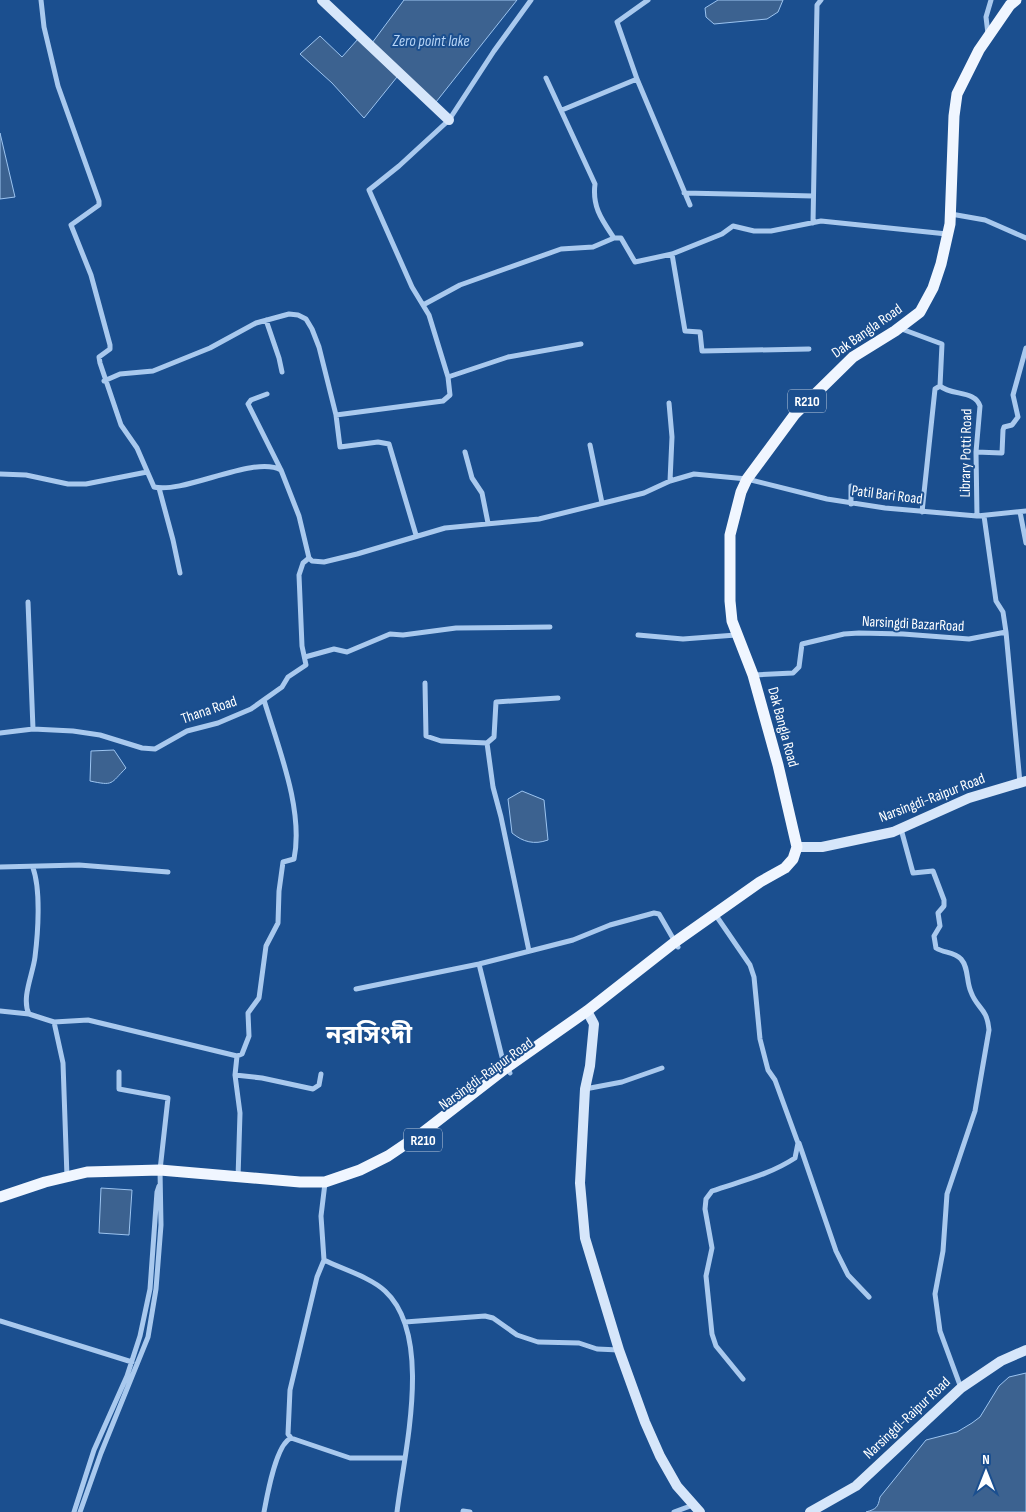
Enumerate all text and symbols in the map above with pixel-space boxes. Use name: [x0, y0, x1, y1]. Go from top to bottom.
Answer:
water label: Zero point lake: [392, 32, 469, 51]
street label: Dak Bangla Road: [828, 300, 906, 362]
road number: R210: [788, 390, 826, 412]
street label: Library Potti Road: [956, 408, 976, 498]
street label: Patil Bari Road: [850, 481, 924, 509]
street label: Narsingdi BazarRoad: [861, 612, 965, 636]
street label: Dak Bangla Road: [763, 685, 803, 769]
street label: Thana Road: [179, 692, 239, 728]
street label: Narsingdi-Raipur Road: [876, 769, 988, 827]
district label: নরসিংদী: [325, 1020, 413, 1051]
street label: Narsingdi-Raipur Road: [435, 1033, 537, 1115]
road number: R210: [404, 1128, 442, 1152]
street label: Narsingdi-Raipur Road: [860, 1373, 954, 1463]
north arrow: [961, 1447, 1011, 1497]
text: N: [982, 1451, 990, 1468]

